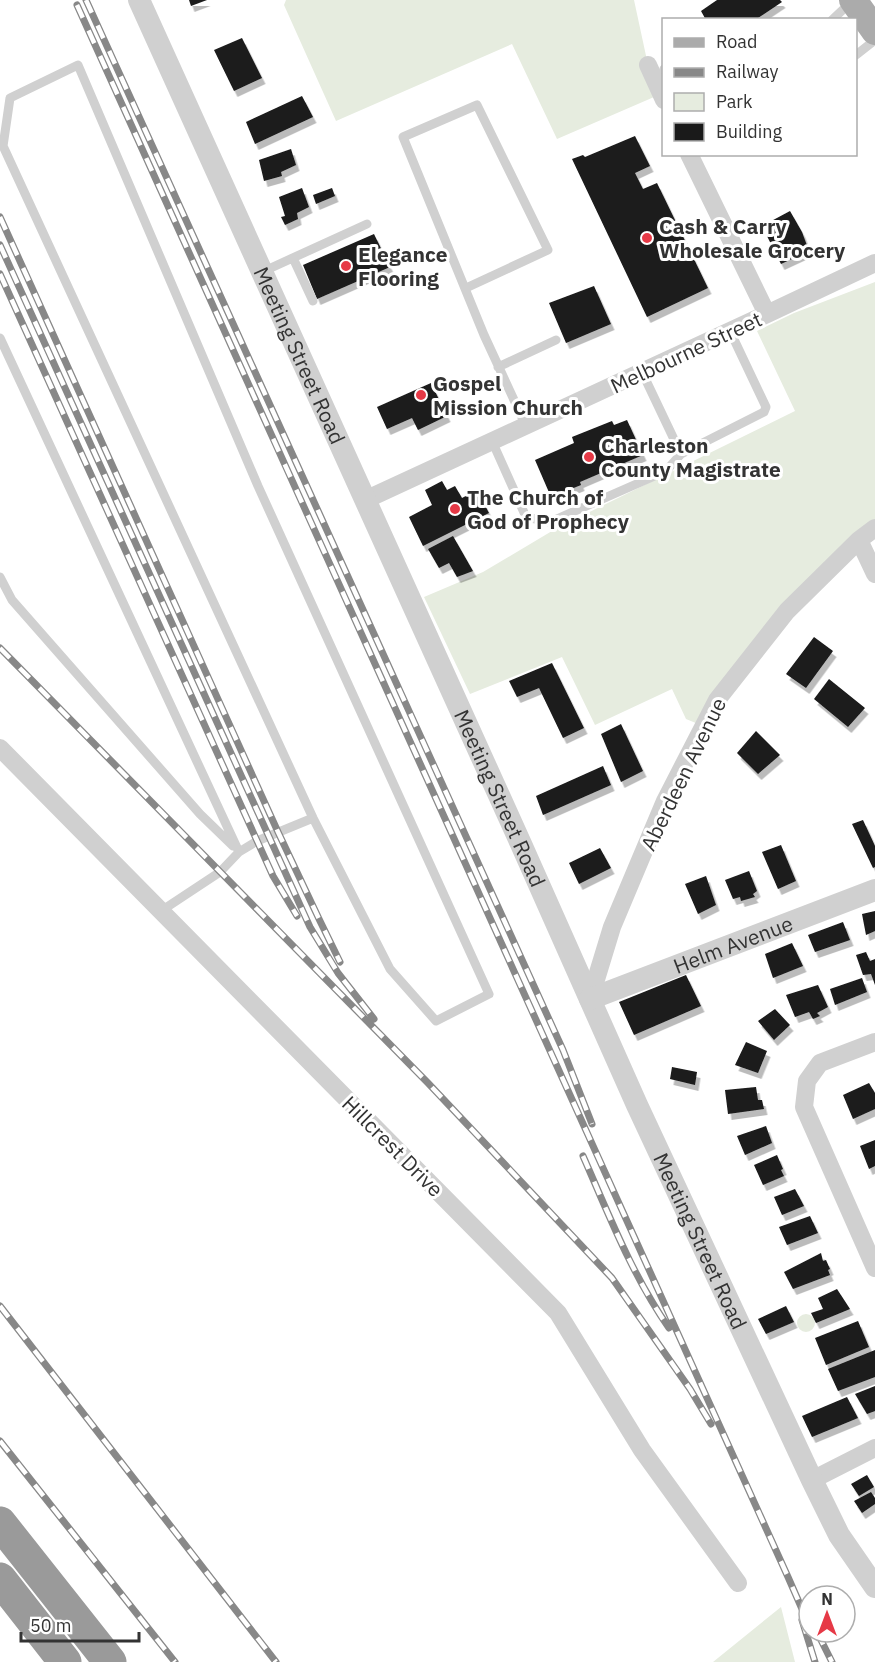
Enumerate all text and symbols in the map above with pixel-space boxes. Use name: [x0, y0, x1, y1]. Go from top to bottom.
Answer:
legend: [662, 18, 857, 156]
text: Road: [716, 30, 757, 53]
text: Railway: [716, 60, 778, 83]
text: Park: [716, 90, 753, 113]
text: Building: [716, 120, 783, 143]
place label: Cash & Carry Wholesale Grocery: [659, 212, 846, 264]
marker: Cash & Carry Wholesale Grocery: [640, 231, 654, 245]
place label: Elegance Flooring: [358, 240, 448, 292]
marker: Elegance Flooring: [339, 259, 353, 273]
street label: Meeting Street Road: [248, 262, 352, 448]
street label: Melbourne Street: [606, 305, 766, 399]
place label: Gospel Mission Church: [433, 369, 583, 421]
marker: Gospel Mission Church: [414, 388, 428, 402]
place label: Charleston County Magistrate: [601, 431, 781, 483]
marker: Charleston County Magistrate: [582, 450, 596, 464]
place label: The Church of God of Prophecy: [467, 483, 630, 535]
marker: The Church of God of Prophecy: [448, 502, 462, 516]
street label: Aberdeen Avenue: [634, 693, 732, 855]
street label: Meeting Street Road: [448, 705, 552, 891]
street label: Helm Avenue: [669, 909, 797, 980]
street label: Hillcrest Drive: [336, 1089, 450, 1203]
street label: Meeting Street Road: [647, 1148, 754, 1334]
north arrow: [797, 1584, 857, 1644]
text: N: [821, 1589, 833, 1609]
scale bar: [21, 1605, 140, 1643]
text: 50 m: [30, 1614, 72, 1637]

